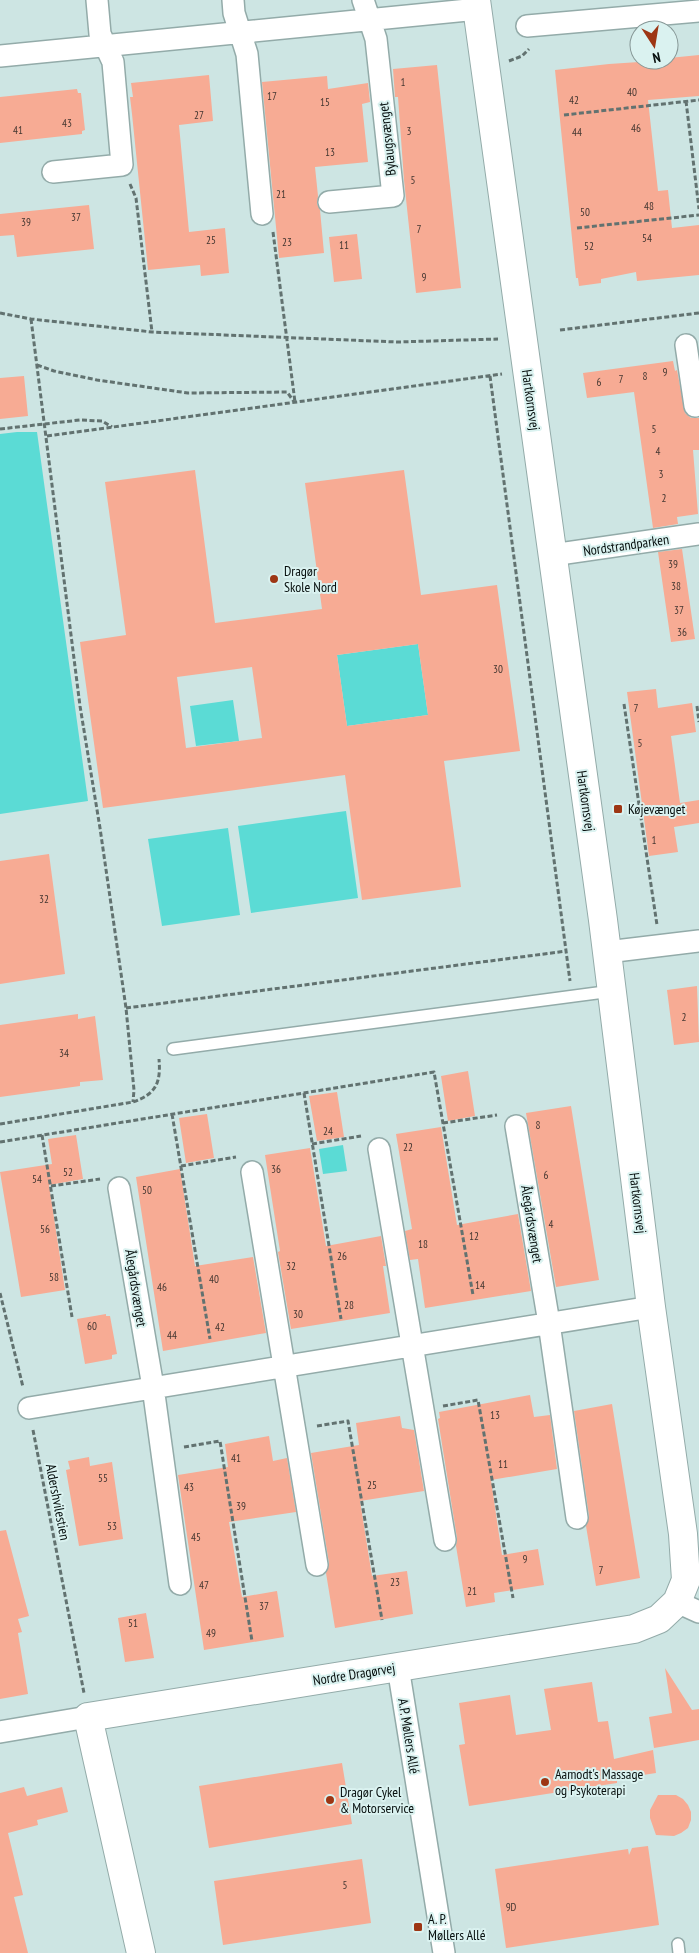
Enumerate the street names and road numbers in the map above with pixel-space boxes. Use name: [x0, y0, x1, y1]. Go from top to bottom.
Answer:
street label: Bylaugsvænget: [374, 101, 400, 177]
street label: Hartkornsvej: [518, 368, 544, 432]
street label: Nordstrandparken: [582, 530, 670, 560]
street label: Hartkornsvej: [573, 769, 599, 833]
street label: Hartkornsvej: [625, 1171, 651, 1235]
street label: Ålegårdsvænget: [517, 1184, 547, 1264]
street label: Ålegårdsvænget: [121, 1248, 151, 1328]
street label: Aldershvilestien: [42, 1462, 74, 1542]
street label: Nordre Dragørvej: [312, 1659, 396, 1689]
street label: A.P. Møllers Allé: [394, 1697, 424, 1775]

